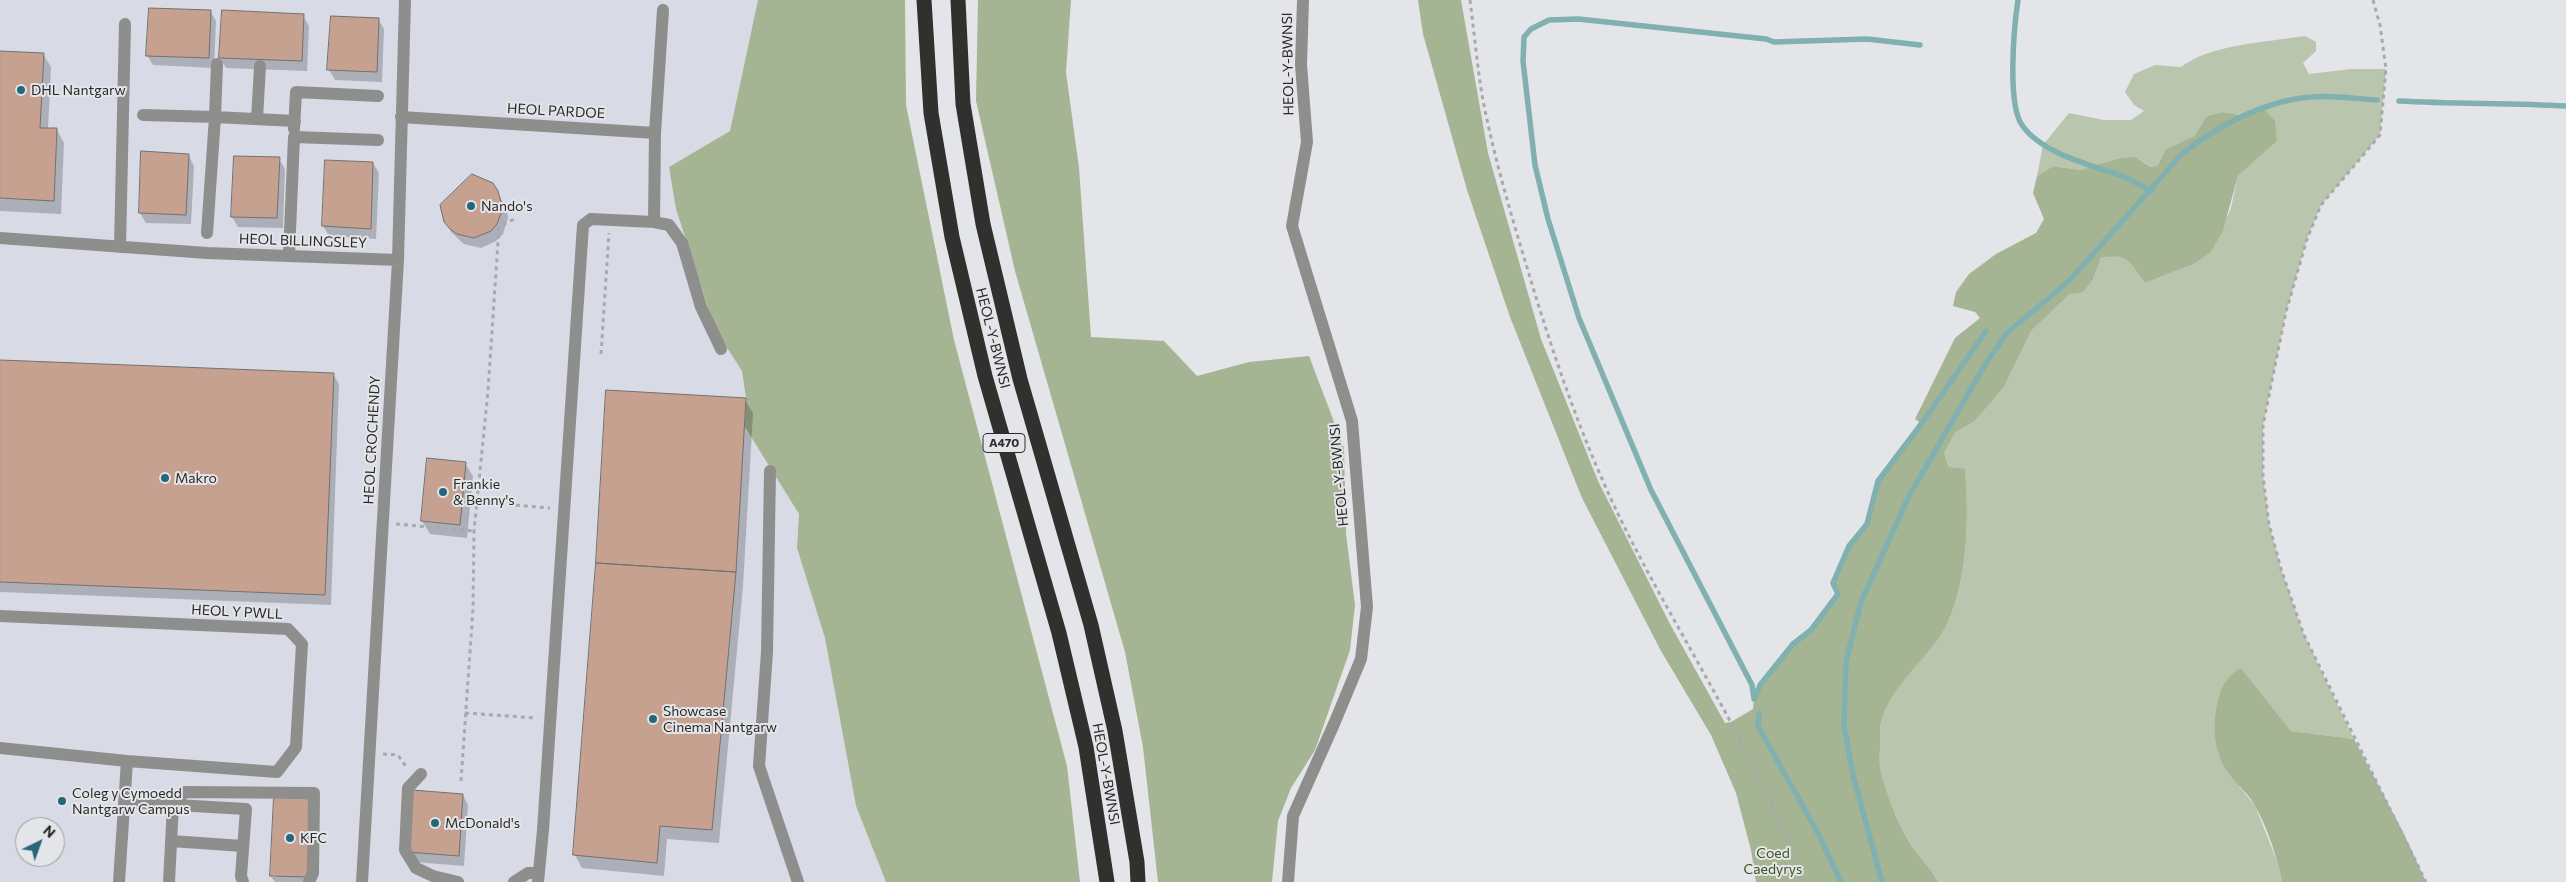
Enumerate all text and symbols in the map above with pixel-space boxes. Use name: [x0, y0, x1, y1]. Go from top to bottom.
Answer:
street label: HEOL-Y-BWNSI: [1279, 12, 1297, 116]
place label: DHL Nantgarw: [31, 82, 126, 98]
marker: DHL Nantgarw: [15, 84, 27, 96]
street label: HEOL PARDOE: [507, 100, 605, 122]
place label: Nando's: [481, 198, 533, 214]
marker: Nando's: [465, 200, 477, 212]
street label: HEOL BILLINGSLEY: [239, 230, 367, 252]
street label: HEOL-Y-BWNSI: [972, 286, 1014, 390]
street label: HEOL CROCHENDY: [360, 375, 384, 505]
street label: HEOL-Y-BWNSI: [1326, 423, 1352, 527]
road number: A470: [983, 433, 1025, 452]
place label: Makro: [175, 470, 217, 486]
marker: Makro: [159, 472, 171, 484]
place label: Frankie & Benny's: [453, 476, 515, 508]
marker: Frankie & Benny's: [437, 486, 449, 498]
street label: HEOL Y PWLL: [191, 601, 283, 623]
place label: Showcase Cinema Nantgarw: [663, 703, 777, 736]
marker: Showcase Cinema Nantgarw: [647, 713, 659, 725]
street label: HEOL-Y-BWNSI: [1089, 722, 1123, 826]
place label: Coleg y Cymoedd Nantgarw Campus: [72, 785, 190, 818]
marker: Coleg y Cymoedd Nantgarw Campus: [56, 795, 68, 807]
place label: McDonald's: [445, 815, 520, 831]
north arrow: [15, 817, 65, 867]
marker: McDonald's: [429, 817, 441, 829]
text: N: [40, 821, 59, 841]
place label: KFC: [300, 830, 327, 846]
marker: KFC: [284, 832, 296, 844]
park label: Coed Caedyrys: [1744, 845, 1802, 878]

